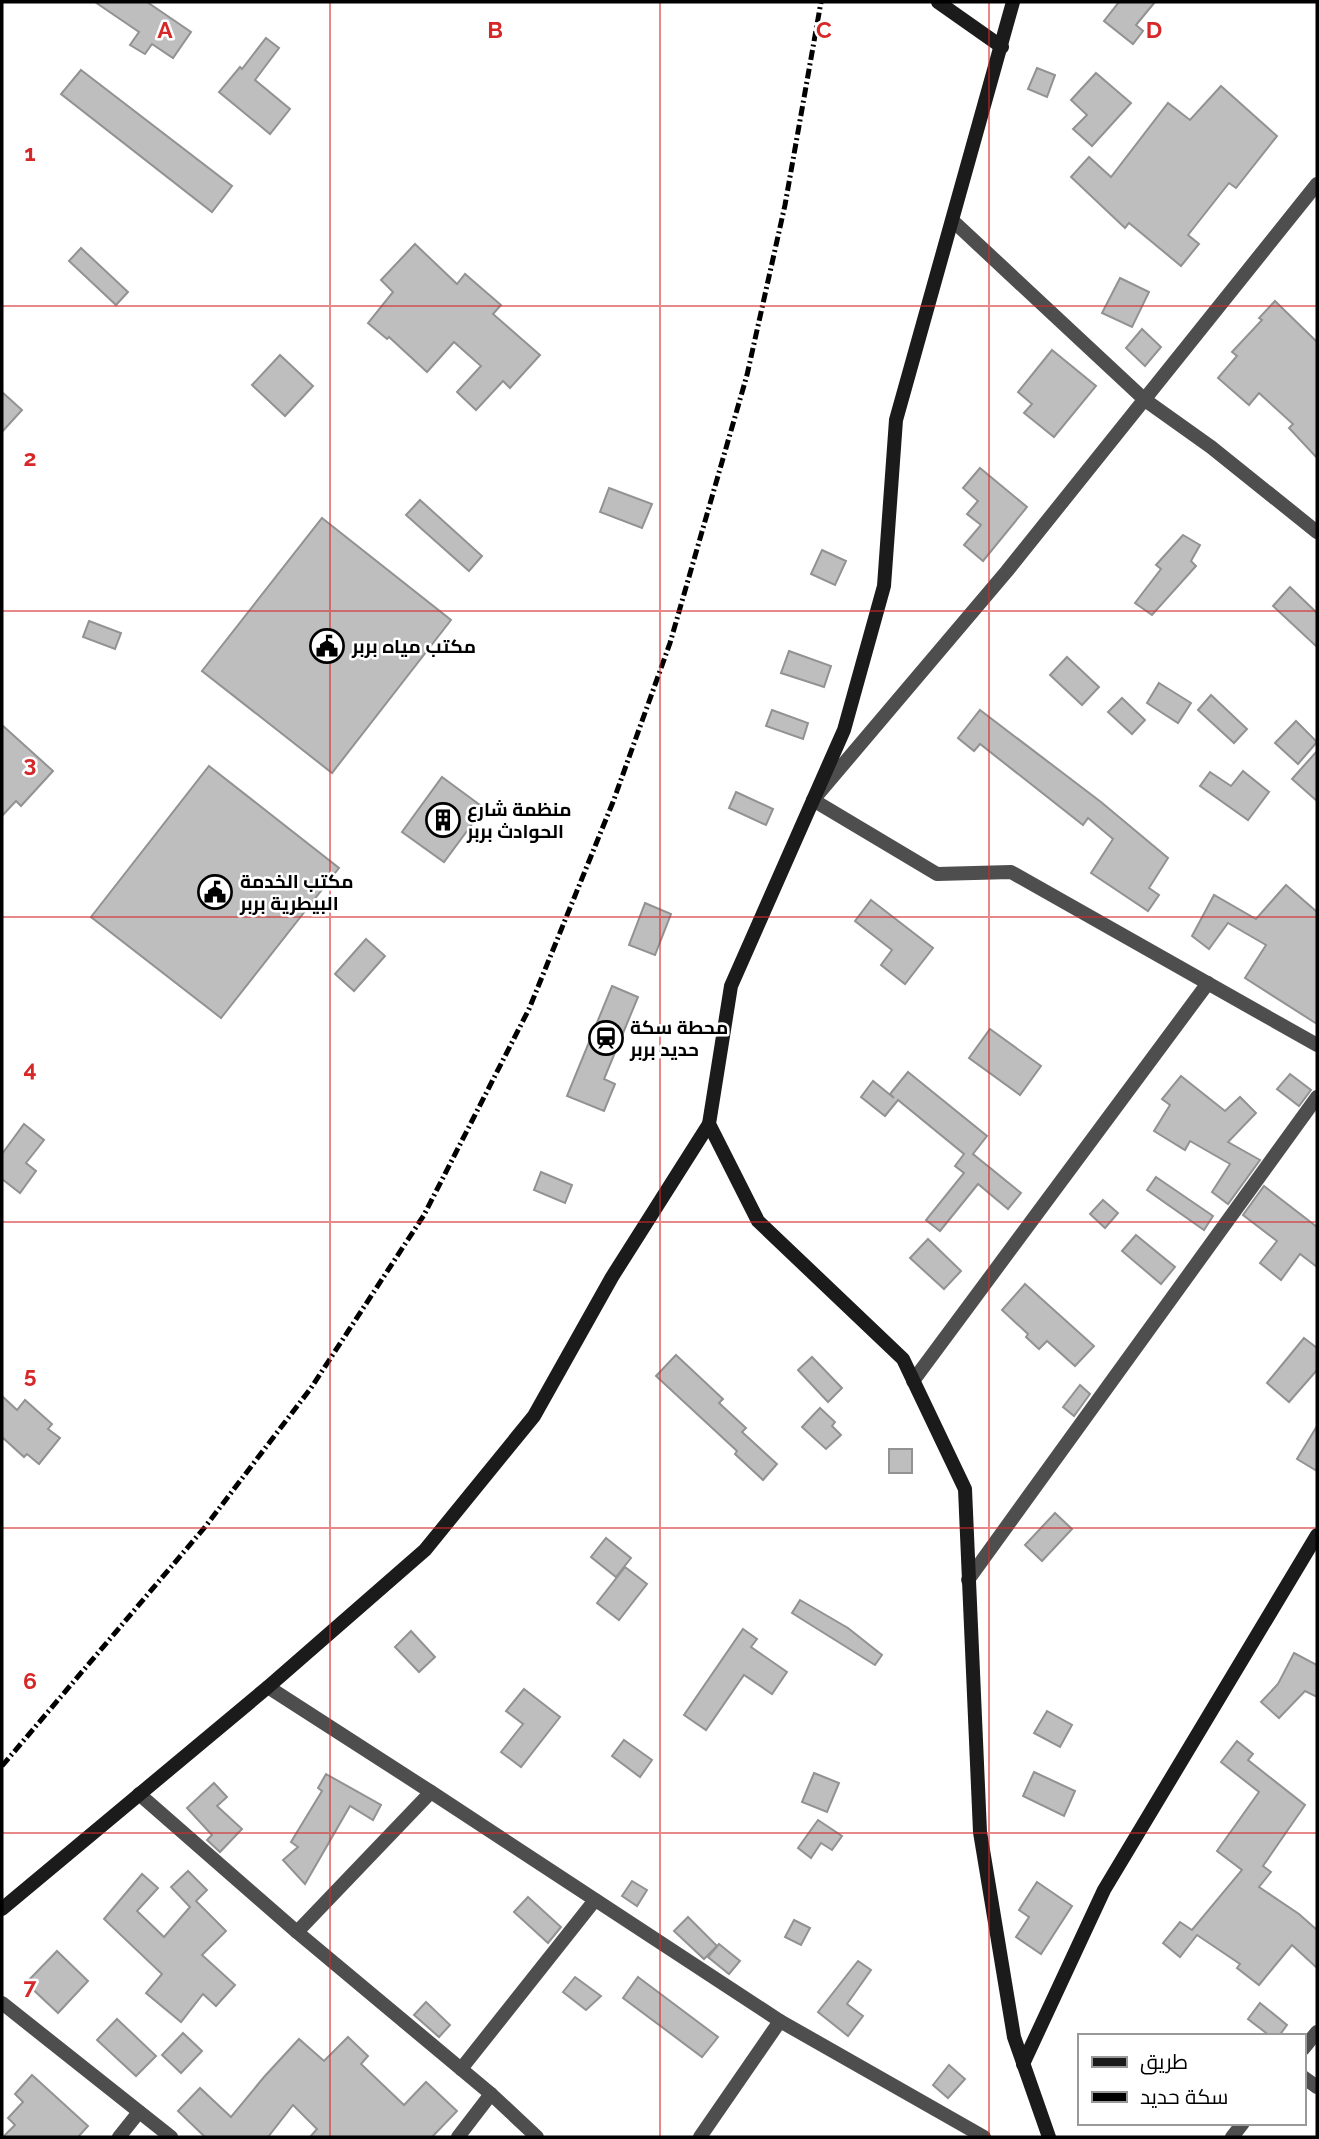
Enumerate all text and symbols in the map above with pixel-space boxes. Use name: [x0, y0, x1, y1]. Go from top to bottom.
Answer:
text: A: [157, 16, 173, 43]
text: B: [487, 16, 503, 43]
text: C: [816, 16, 832, 43]
text: D: [1146, 16, 1162, 43]
text: 1: [24, 139, 36, 166]
text: 2: [24, 444, 36, 471]
public building icon: مكتب مياه بربر: [308, 627, 346, 665]
place label: مكتب مياه بربر: [351, 635, 476, 658]
text: 3: [24, 750, 36, 777]
place label: منظمة شارع الحوادث بربر: [466, 798, 572, 843]
building icon: منظمة شارع الحوادث بربر: [424, 801, 462, 839]
place label: مكتب الخدمة البيطرية بربر: [239, 870, 354, 915]
public building icon: مكتب الخدمة البيطرية بربر: [196, 873, 234, 911]
place label: محطة سكة حديد بربر: [629, 1016, 728, 1061]
station icon: محطة سكة حديد بربر: [587, 1019, 625, 1057]
text: 4: [23, 1055, 37, 1082]
text: 5: [24, 1361, 37, 1388]
text: 6: [23, 1667, 37, 1694]
text: 7: [24, 1972, 37, 1999]
legend: [1078, 2034, 1305, 2125]
text: طريق: [1140, 2049, 1188, 2075]
text: سكة حديد: [1140, 2084, 1228, 2109]

